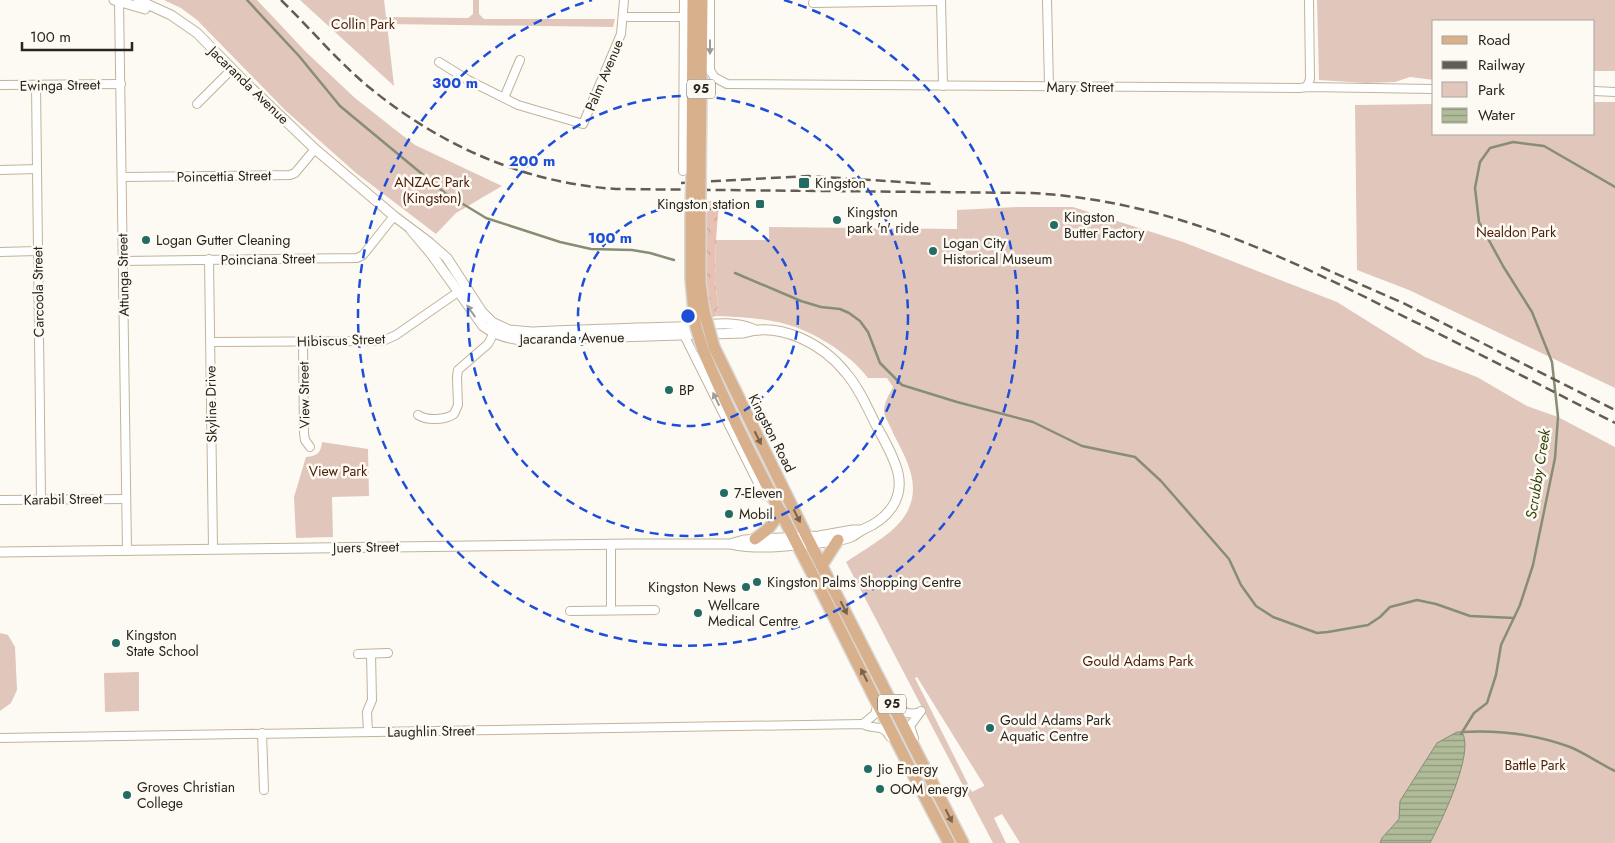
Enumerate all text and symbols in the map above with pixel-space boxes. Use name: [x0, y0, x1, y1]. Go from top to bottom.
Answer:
park label: Collin Park: [331, 14, 396, 34]
scale bar: [22, 20, 132, 52]
legend: [1432, 20, 1595, 135]
text: 100 m: [30, 26, 71, 48]
text: Road: [1478, 29, 1510, 51]
street label: Palm Avenue: [580, 36, 628, 114]
one-way arrow: [706, 39, 714, 55]
street label: Jacaranda Avenue: [203, 40, 294, 129]
text: Railway: [1478, 54, 1525, 76]
text: 300 m: [432, 72, 478, 94]
street label: Ewinga Street: [20, 74, 101, 96]
street label: Mary Street: [1046, 77, 1114, 97]
text: Park: [1478, 79, 1505, 101]
road number: 95: [687, 80, 715, 98]
text: Water: [1478, 104, 1516, 126]
text: 200 m: [509, 150, 555, 172]
street label: Poincettia Street: [177, 165, 272, 187]
park label: ANZAC Park (Kingston): [394, 172, 470, 208]
place label: Kingston: [815, 173, 866, 193]
marker: Kingston: [797, 176, 811, 190]
place label: Kingston station: [657, 194, 750, 214]
marker: Kingston station: [754, 198, 766, 210]
place label: Kingston park 'n' ride: [847, 202, 919, 238]
place label: Kingston Butter Factory: [1064, 207, 1145, 243]
marker: Kingston park 'n' ride: [831, 214, 843, 226]
marker: Kingston Butter Factory: [1048, 219, 1060, 231]
park label: Nealdon Park: [1476, 222, 1557, 242]
text: 100 m: [588, 227, 632, 249]
place label: Logan Gutter Cleaning: [156, 230, 290, 250]
street label: Attunga Street: [112, 233, 134, 317]
place label: Logan City Historical Museum: [943, 233, 1052, 269]
marker: Logan Gutter Cleaning: [140, 234, 152, 246]
marker: Logan City Historical Museum: [927, 245, 939, 257]
street label: Carcoola Street: [27, 246, 49, 337]
street label: Poinciana Street: [221, 248, 316, 270]
one-way arrow: [466, 304, 476, 318]
centre of rings: [679, 307, 697, 325]
street label: Jacaranda Avenue: [517, 327, 625, 349]
street label: Hibiscus Street: [297, 328, 386, 352]
street label: View Street: [293, 361, 315, 429]
street label: Skyline Drive: [200, 365, 222, 443]
place label: BP: [679, 380, 695, 400]
marker: BP: [663, 384, 675, 396]
street label: Kingston Road: [744, 390, 800, 476]
one-way arrow: [712, 392, 720, 406]
water label: Scrubby Creek: [1520, 427, 1556, 521]
one-way arrow: [754, 431, 762, 445]
park label: View Park: [309, 461, 368, 481]
place label: 7-Eleven: [734, 483, 783, 503]
marker: 7-Eleven: [718, 487, 730, 499]
street label: Karabil Street: [24, 488, 103, 510]
place label: Mobil: [739, 504, 773, 524]
marker: Mobil: [723, 508, 735, 520]
one-way arrow: [793, 509, 801, 524]
street label: Juers Street: [331, 536, 400, 558]
place label: Kingston Palms Shopping Centre: [767, 572, 961, 592]
marker: Kingston Palms Shopping Centre: [751, 576, 763, 588]
place label: Kingston News: [648, 577, 736, 597]
marker: Kingston News: [740, 581, 752, 593]
place label: Wellcare Medical Centre: [708, 595, 798, 631]
one-way arrow: [840, 601, 848, 615]
marker: Wellcare Medical Centre: [692, 607, 704, 619]
place label: Kingston State School: [126, 625, 199, 661]
marker: Kingston State School: [110, 637, 122, 649]
park label: Gould Adams Park: [1083, 651, 1194, 671]
one-way arrow: [860, 667, 868, 682]
road number: 95: [878, 694, 906, 714]
place label: Gould Adams Park Aquatic Centre: [1000, 710, 1112, 746]
street label: Laughlin Street: [387, 720, 476, 742]
marker: Gould Adams Park Aquatic Centre: [984, 722, 996, 734]
park label: Battle Park: [1505, 755, 1566, 775]
place label: Jio Energy: [876, 759, 939, 779]
marker: Jio Energy: [862, 763, 874, 775]
place label: Groves Christian College: [137, 777, 235, 813]
place label: OOM energy: [890, 779, 969, 799]
marker: OOM energy: [874, 783, 886, 795]
marker: Groves Christian College: [121, 789, 133, 801]
one-way arrow: [945, 808, 953, 823]

